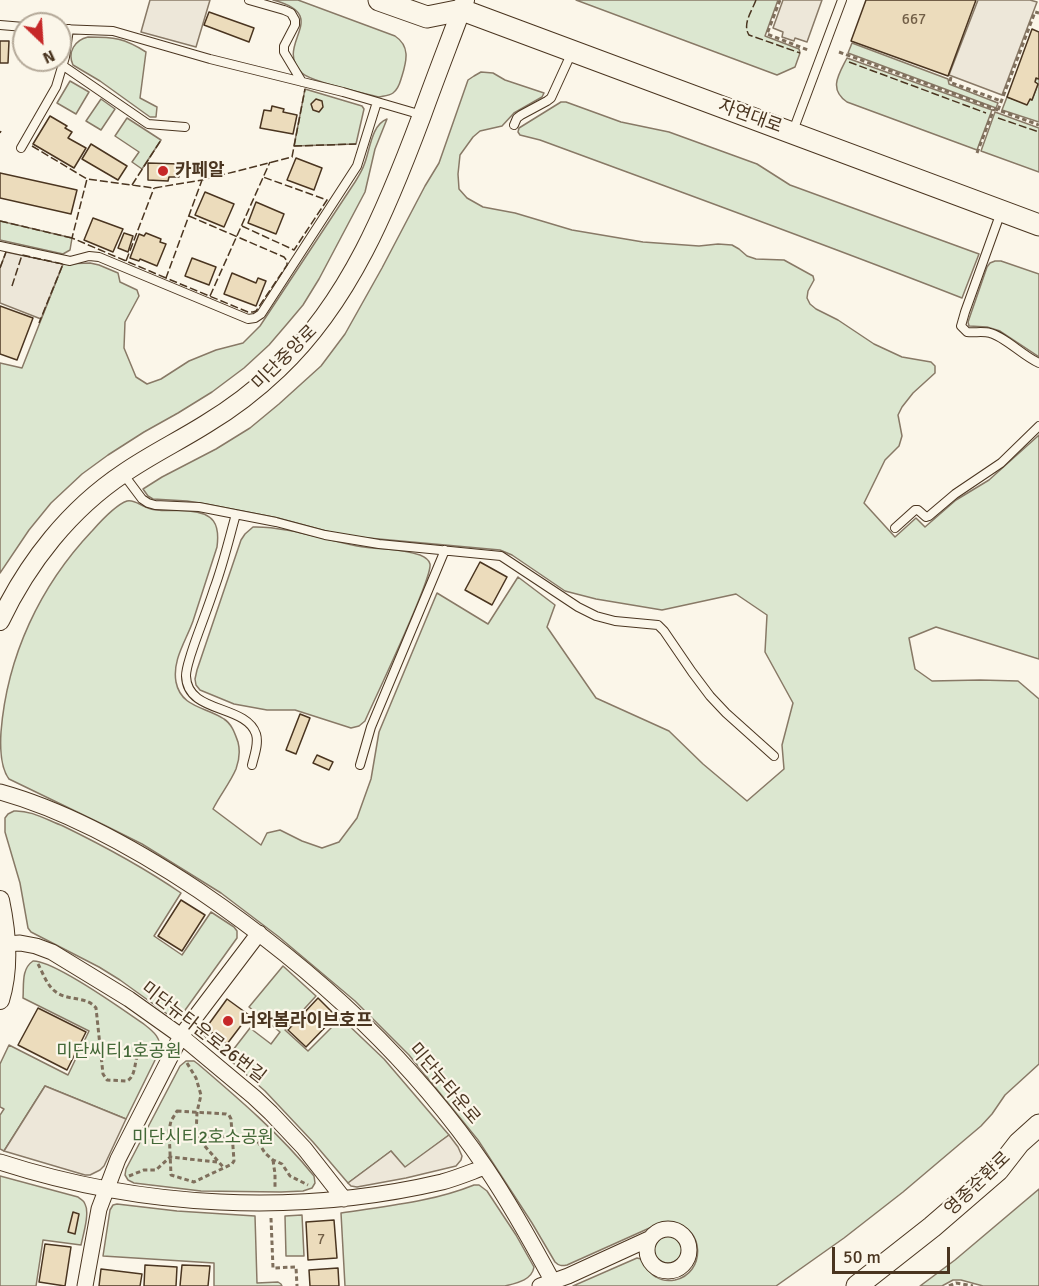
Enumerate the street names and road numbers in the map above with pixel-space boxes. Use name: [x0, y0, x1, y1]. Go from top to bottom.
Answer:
street label: 자연대로: [715, 96, 785, 138]
street label: 미단중앙로: [248, 321, 322, 395]
street label: 미단뉴타운로26번길: [136, 978, 270, 1088]
street label: 미단뉴타운로: [404, 1039, 484, 1129]
street label: 영종순환로: [941, 1147, 1015, 1221]

